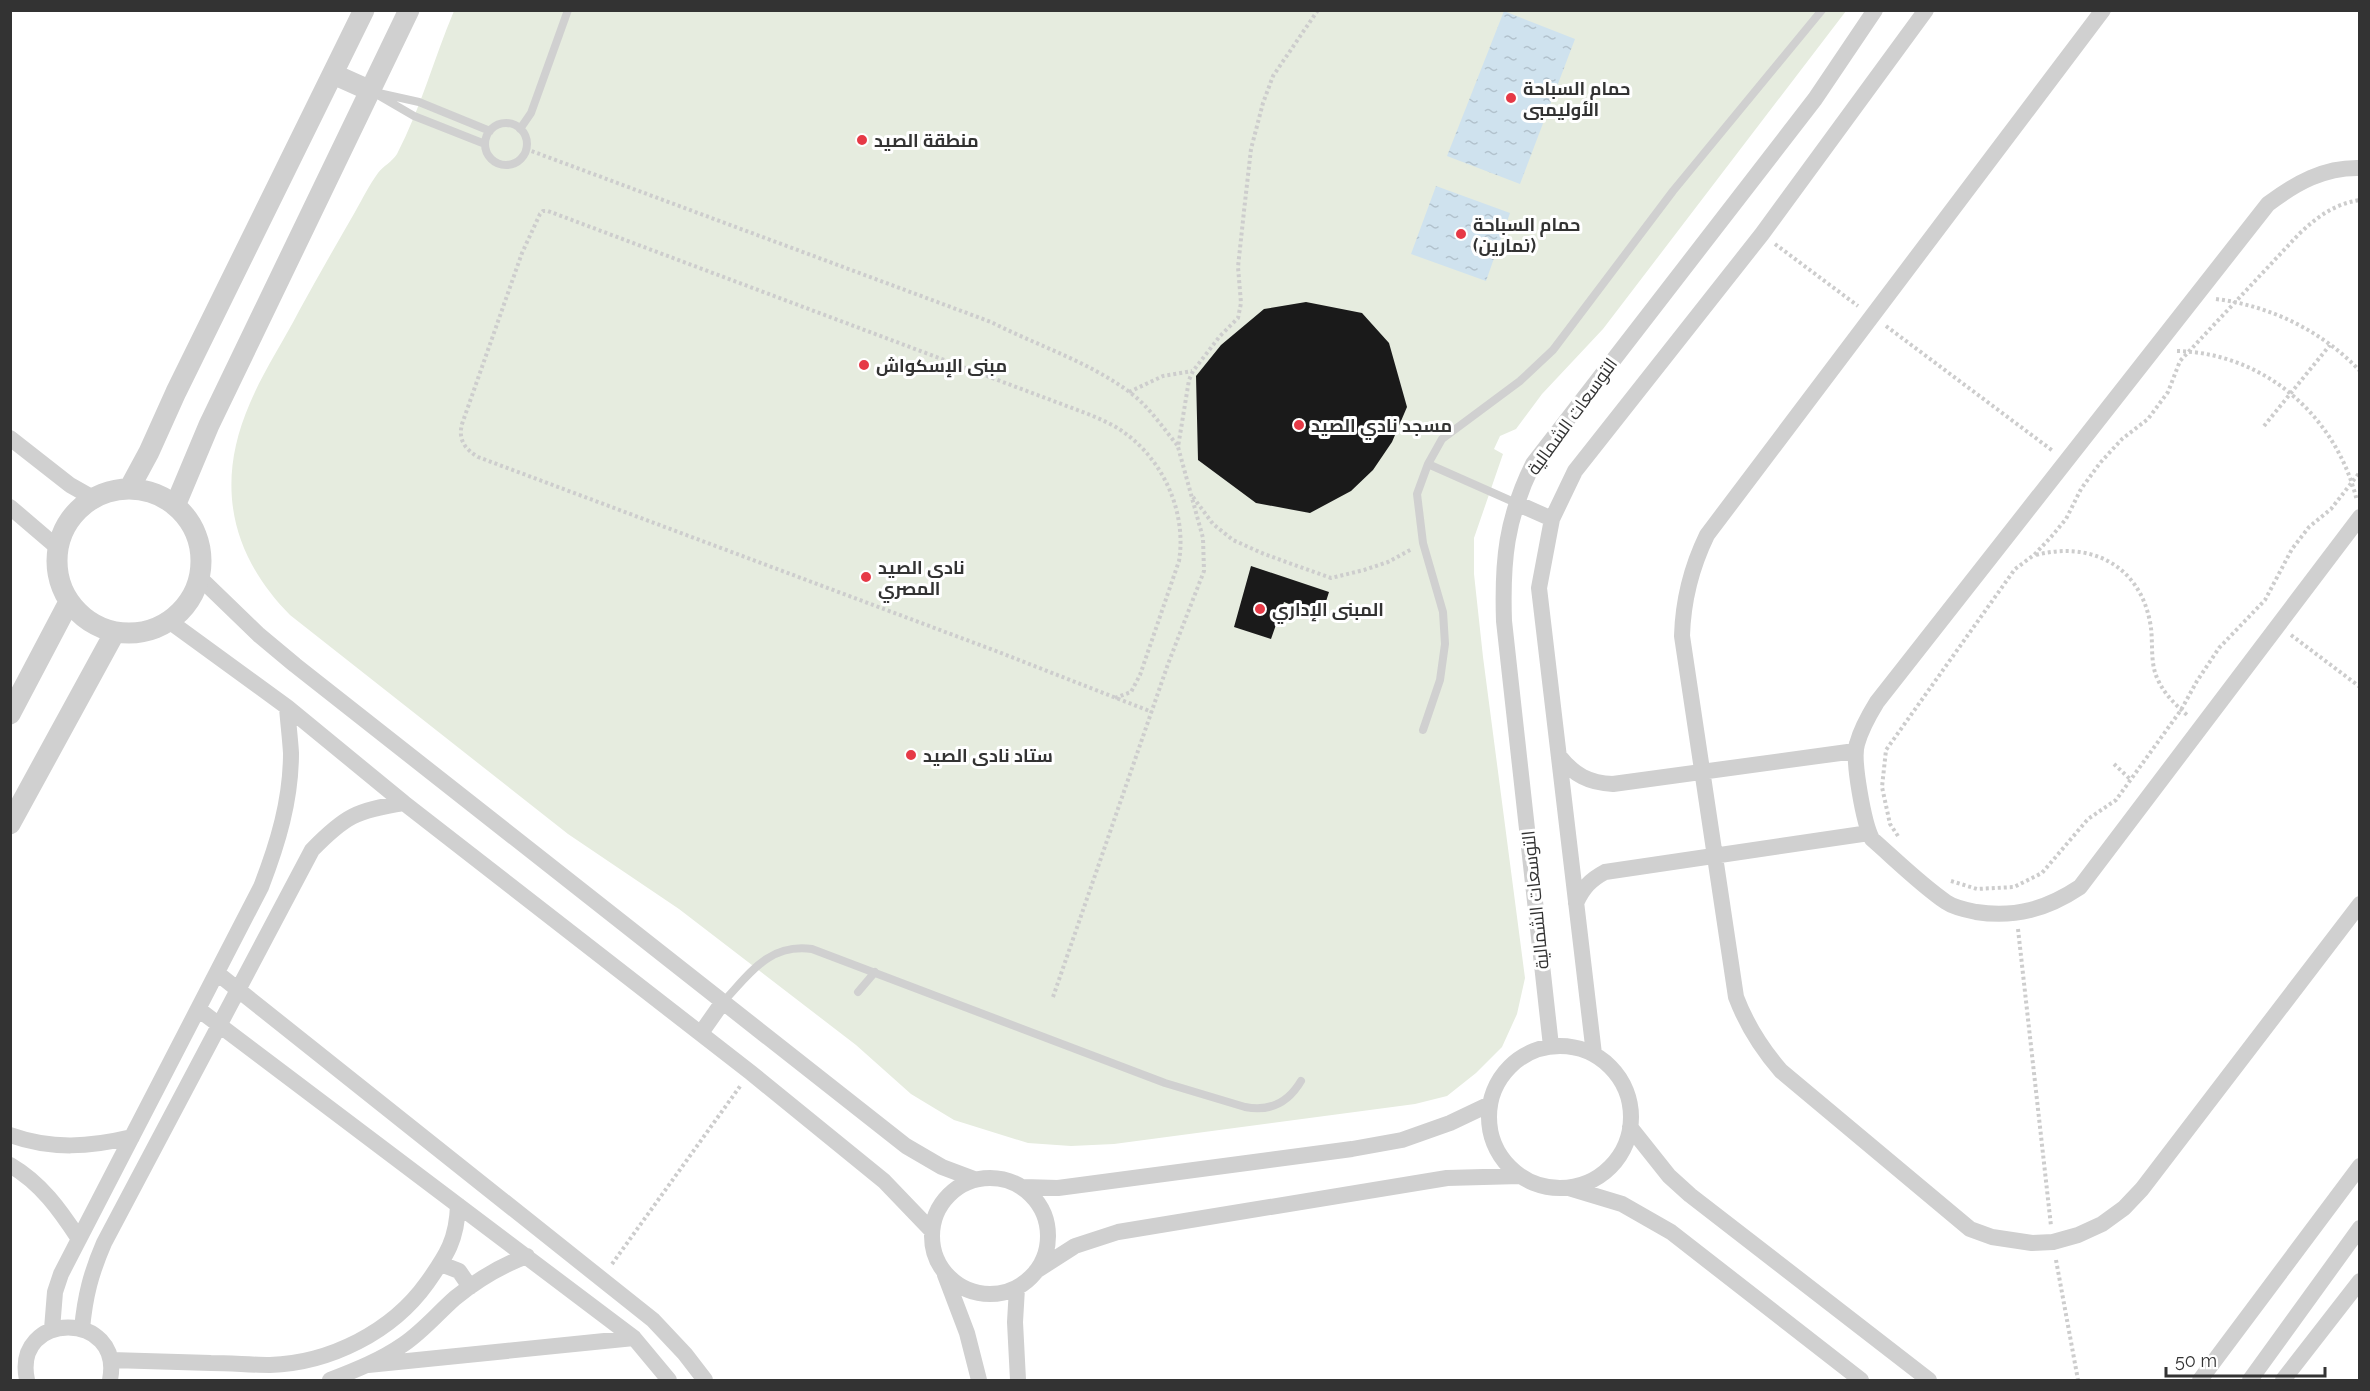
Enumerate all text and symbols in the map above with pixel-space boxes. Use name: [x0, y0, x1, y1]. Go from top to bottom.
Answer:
place label: حمام السباحة الأوليمبى: [1523, 78, 1630, 121]
marker: حمام السباحة الأوليمبى: [1504, 91, 1518, 105]
place label: منطقة الصيد: [874, 130, 979, 151]
marker: منطقة الصيد: [855, 133, 869, 147]
place label: حمام السباحة (تمارين): [1473, 214, 1580, 257]
marker: حمام السباحة (تمارين): [1454, 227, 1468, 241]
street label: التوسعات الشمالية: [1523, 353, 1622, 479]
place label: مبنى الإسكواش: [876, 355, 1007, 378]
marker: مبنى الإسكواش: [857, 358, 871, 372]
place label: مسجد نادي الصيد: [1311, 415, 1452, 440]
marker: مسجد نادي الصيد: [1292, 418, 1306, 432]
place label: نادى الصيد المصري: [878, 557, 965, 603]
marker: نادى الصيد المصري: [859, 570, 873, 584]
place label: المبنى الإداري: [1272, 599, 1384, 624]
marker: المبنى الإداري: [1253, 602, 1267, 616]
place label: ستاد نادى الصيد: [923, 745, 1053, 766]
marker: ستاد نادى الصيد: [904, 748, 918, 762]
street label: التوسعات الشمالية: [1517, 830, 1554, 970]
scale bar: [2166, 1340, 2325, 1378]
text: 50 m: [2175, 1350, 2217, 1371]

